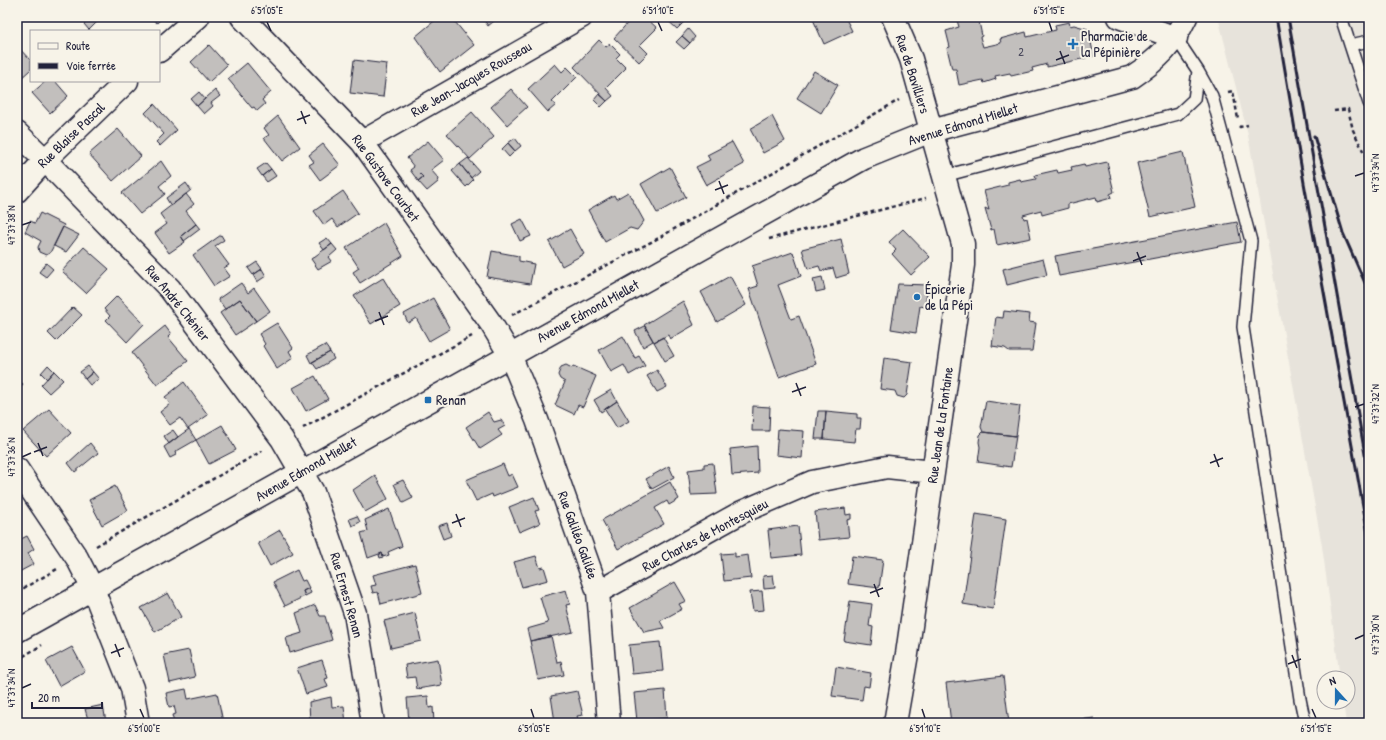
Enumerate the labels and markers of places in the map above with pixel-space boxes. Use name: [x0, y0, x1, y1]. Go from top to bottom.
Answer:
place label: Pharmacie de la Pépinière: [1081, 26, 1148, 62]
marker: Pharmacie de la Pépinière: [1068, 39, 1078, 49]
place label: Épicerie de la Pépi: [925, 279, 973, 315]
marker: Épicerie de la Pépi: [912, 292, 922, 302]
place label: Renan: [436, 390, 466, 409]
marker: Renan: [423, 395, 433, 405]

